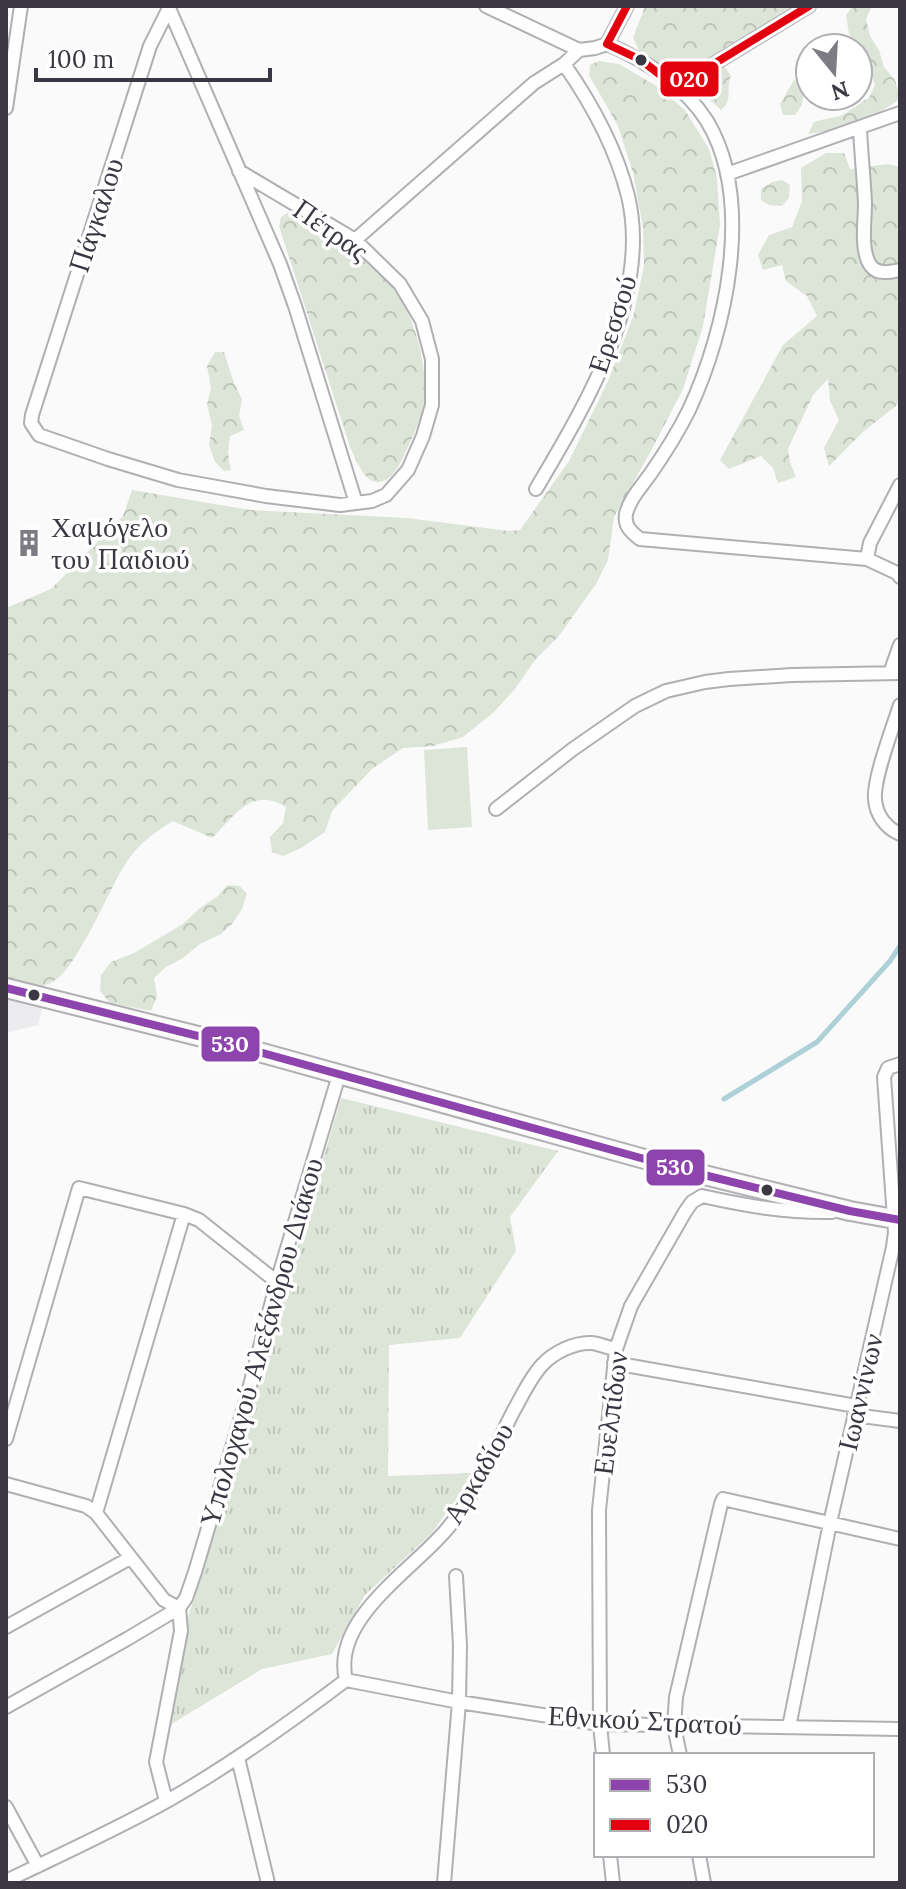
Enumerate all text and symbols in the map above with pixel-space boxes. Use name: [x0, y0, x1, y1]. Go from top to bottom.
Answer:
scale bar: [36, 32, 270, 82]
north arrow: [794, 32, 874, 112]
text: 100 m: [48, 44, 114, 75]
unlabelled marker: [633, 52, 649, 68]
line badge: 020: [659, 60, 720, 98]
text: 020: [669, 65, 709, 93]
text: N: [828, 75, 853, 107]
street label: Πάγκαλου: [61, 153, 131, 277]
street label: Πέτρας: [286, 191, 376, 269]
street label: Ερεσσού: [579, 270, 645, 378]
place label: Χαμόγελο του Παιδιού: [51, 509, 190, 577]
building icon: Χαμόγελο του Παιδιού: [14, 528, 44, 558]
unlabelled marker: [26, 987, 42, 1003]
line badge: 530: [200, 1025, 261, 1063]
text: 530: [211, 1030, 249, 1058]
line badge: 530: [645, 1148, 706, 1187]
street label: Υπολοχαγού Αλεξάνδρου Διάκου: [191, 1153, 331, 1531]
text: 530: [656, 1153, 694, 1181]
unlabelled marker: [759, 1182, 775, 1198]
street label: Ιωαννίνων: [829, 1330, 891, 1454]
street label: Ευελπίδων: [585, 1349, 635, 1477]
street label: Αρκαδίου: [435, 1416, 521, 1530]
street label: Εθνικού Στρατού: [547, 1697, 743, 1743]
legend: [594, 1753, 874, 1857]
text: 530: [666, 1769, 707, 1800]
text: 020: [666, 1809, 709, 1840]

